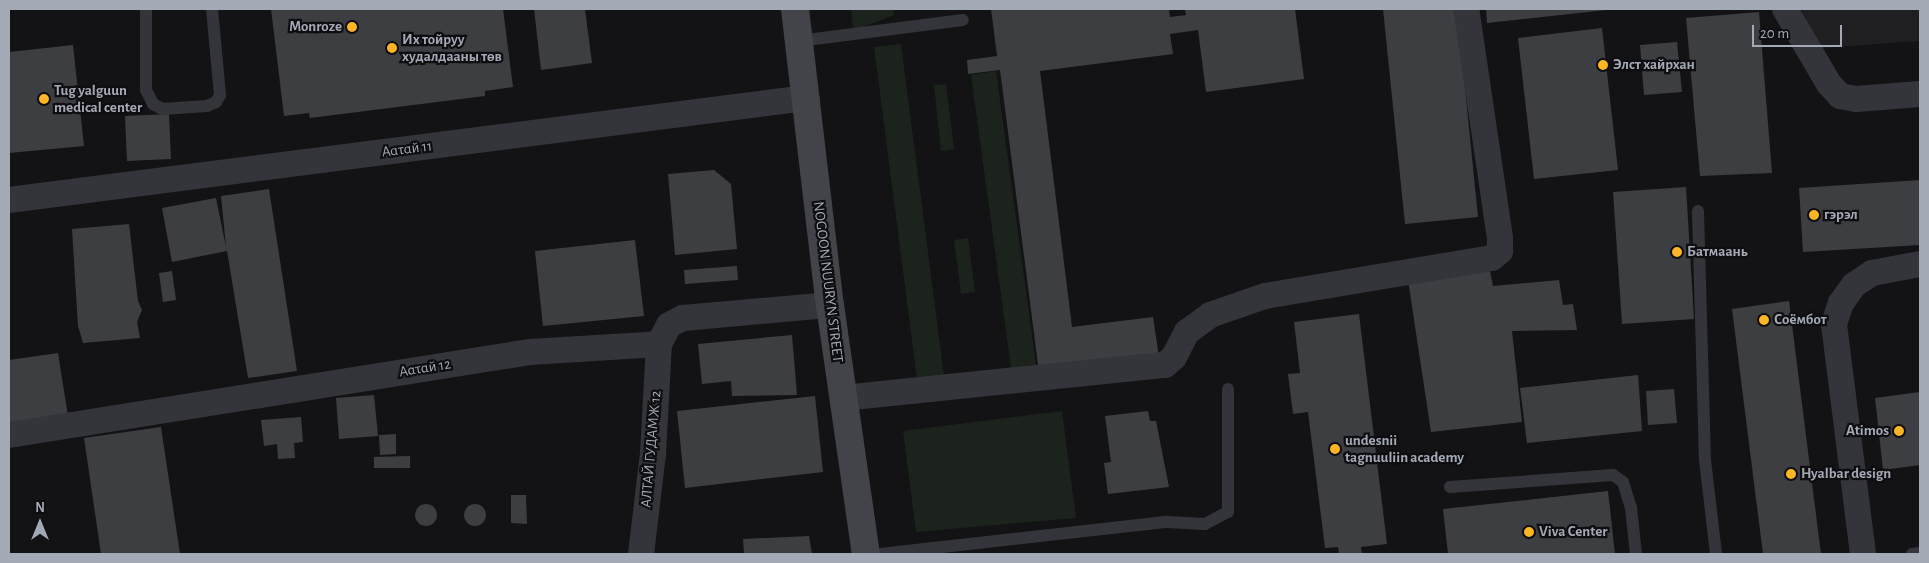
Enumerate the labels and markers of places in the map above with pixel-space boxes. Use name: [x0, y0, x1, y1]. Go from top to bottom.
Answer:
place label: Monroze: [289, 18, 342, 36]
marker: Monroze: [346, 21, 358, 33]
place label: Их тойруу худалдааны төв: [402, 30, 502, 65]
marker: Их тойруу худалдааны төв: [386, 42, 398, 54]
place label: Элст хайрхан: [1613, 56, 1695, 74]
marker: Элст хайрхан: [1597, 59, 1609, 71]
place label: Tug yalguun medical center: [54, 81, 142, 116]
marker: Tug yalguun medical center: [38, 93, 50, 105]
place label: гэрэл: [1824, 206, 1858, 224]
marker: гэрэл: [1808, 209, 1820, 221]
place label: Батмаань: [1687, 243, 1748, 261]
marker: Батмаань: [1671, 246, 1683, 258]
place label: Соёмбот: [1774, 311, 1827, 329]
marker: Соёмбот: [1758, 314, 1770, 326]
place label: Atimos: [1846, 422, 1889, 440]
marker: Atimos: [1893, 425, 1905, 437]
place label: undesnii tagnuuliin academy: [1345, 431, 1464, 466]
marker: undesnii tagnuuliin academy: [1329, 443, 1341, 455]
place label: Hyalbar design: [1801, 465, 1891, 483]
marker: Hyalbar design: [1785, 468, 1797, 480]
place label: Viva Center: [1539, 523, 1607, 541]
marker: Viva Center: [1523, 526, 1535, 538]

